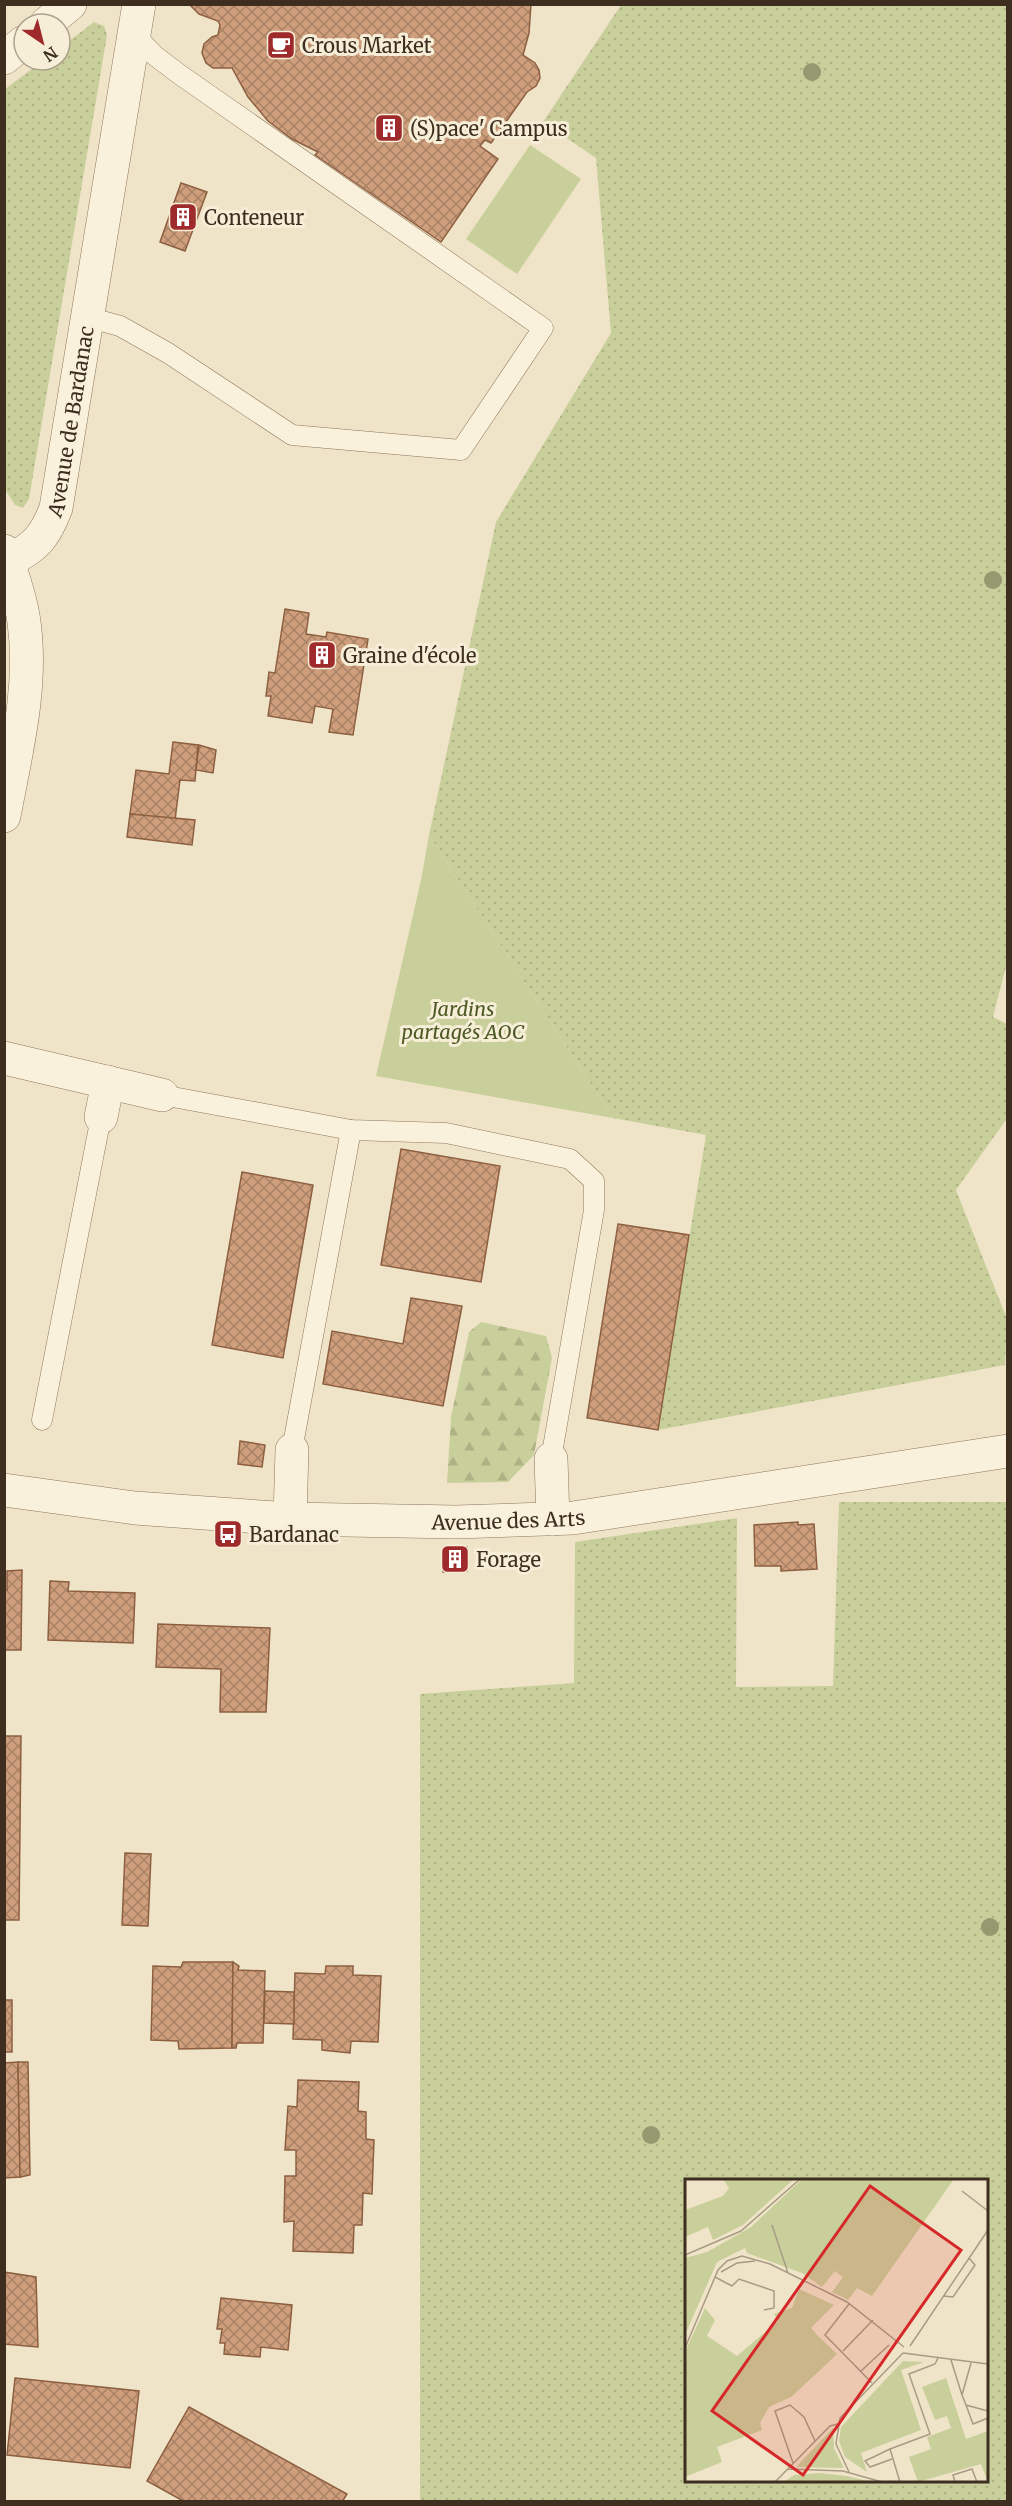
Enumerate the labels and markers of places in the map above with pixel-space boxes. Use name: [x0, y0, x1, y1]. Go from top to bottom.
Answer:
cafe icon: Crous Market: [265, 29, 297, 61]
place label: Crous Market: [302, 33, 432, 58]
building icon: (S)pace' Campus: [373, 112, 405, 144]
place label: (S)pace' Campus: [410, 116, 567, 141]
building icon: Conteneur: [167, 201, 199, 233]
place label: Conteneur: [204, 205, 304, 230]
building icon: Graine d'école: [306, 639, 338, 671]
place label: Graine d'école: [343, 643, 476, 668]
bus stop icon: Bardanac: [212, 1518, 244, 1550]
place label: Bardanac: [249, 1522, 339, 1547]
building icon: Forage: [439, 1543, 471, 1575]
place label: Forage: [476, 1547, 541, 1572]

